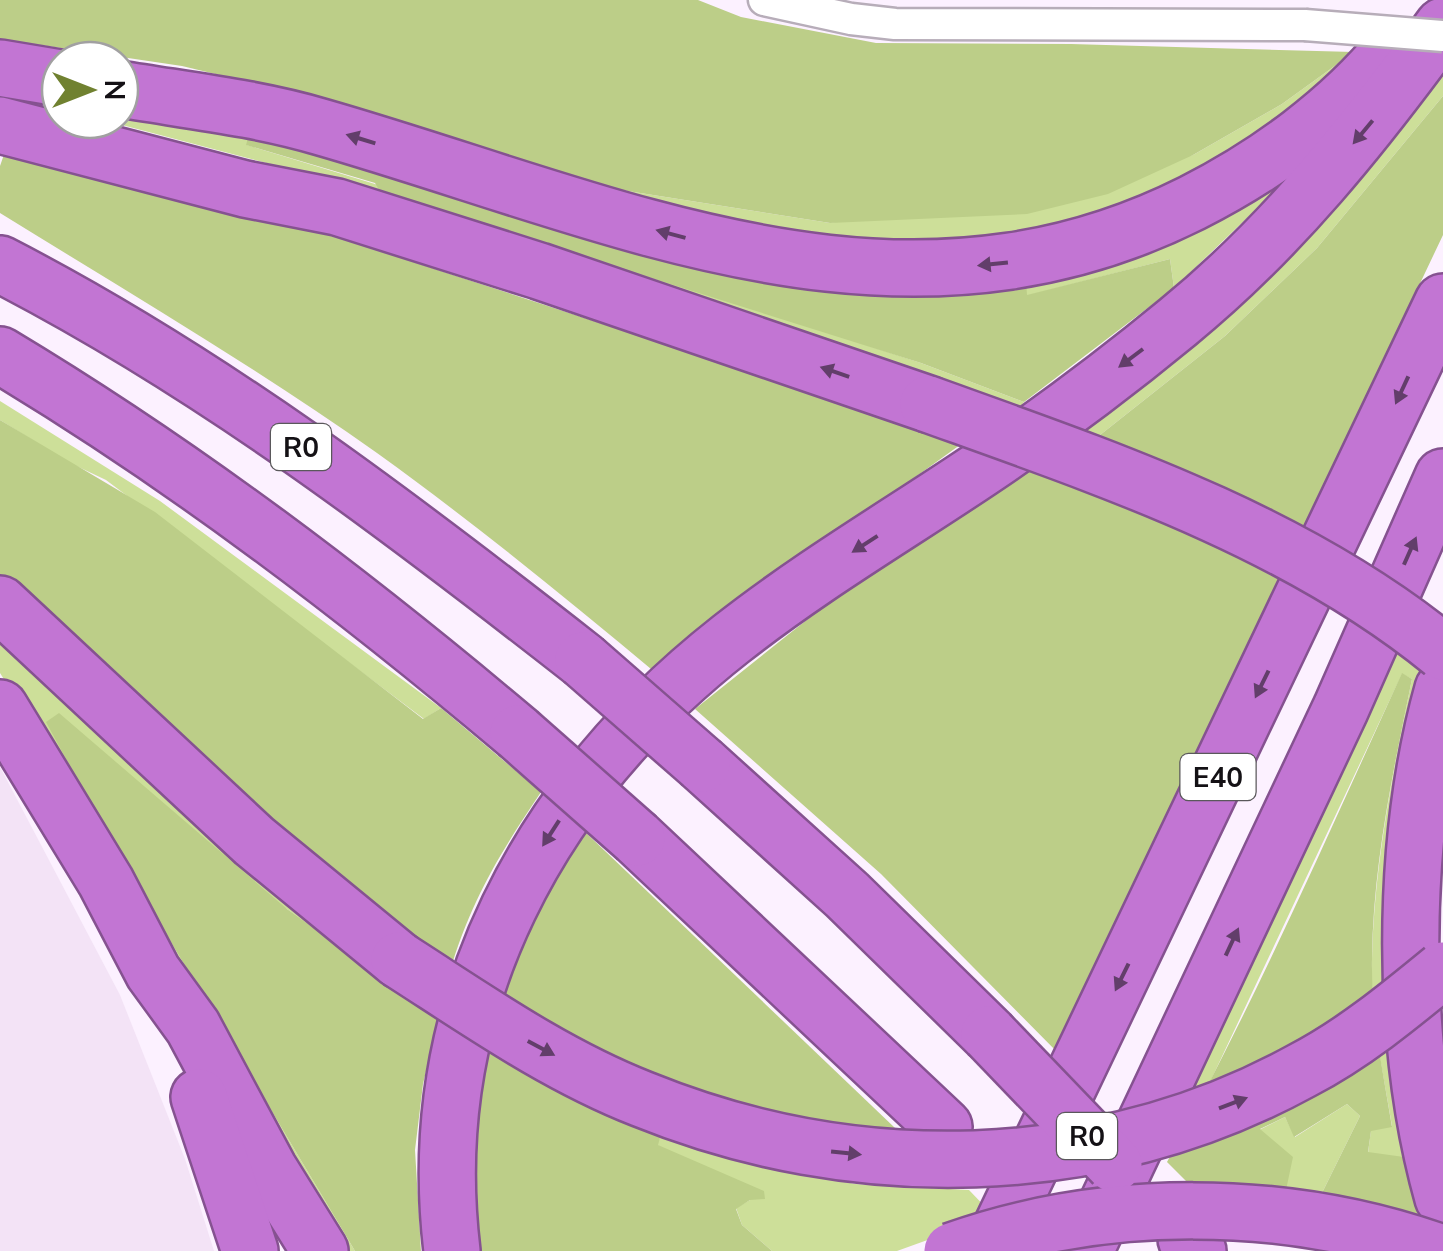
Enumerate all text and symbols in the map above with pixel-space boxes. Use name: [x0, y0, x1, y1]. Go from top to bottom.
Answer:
north arrow: [40, 40, 140, 140]
text: N: [95, 80, 133, 100]
one-way arrow: [1353, 119, 1374, 144]
one-way arrow: [345, 131, 375, 146]
one-way arrow: [656, 225, 687, 241]
one-way arrow: [976, 256, 1008, 272]
one-way arrow: [1118, 347, 1144, 367]
one-way arrow: [820, 364, 850, 379]
one-way arrow: [1393, 376, 1410, 405]
road number: R0: [271, 424, 331, 470]
one-way arrow: [851, 534, 878, 553]
one-way arrow: [1402, 536, 1418, 566]
one-way arrow: [1254, 669, 1271, 698]
road number: E40: [1180, 754, 1256, 800]
one-way arrow: [542, 819, 560, 847]
one-way arrow: [1224, 927, 1240, 957]
one-way arrow: [1114, 963, 1131, 992]
one-way arrow: [526, 1040, 555, 1057]
one-way arrow: [1218, 1095, 1248, 1110]
road number: R0: [1057, 1113, 1117, 1159]
one-way arrow: [830, 1145, 862, 1161]

